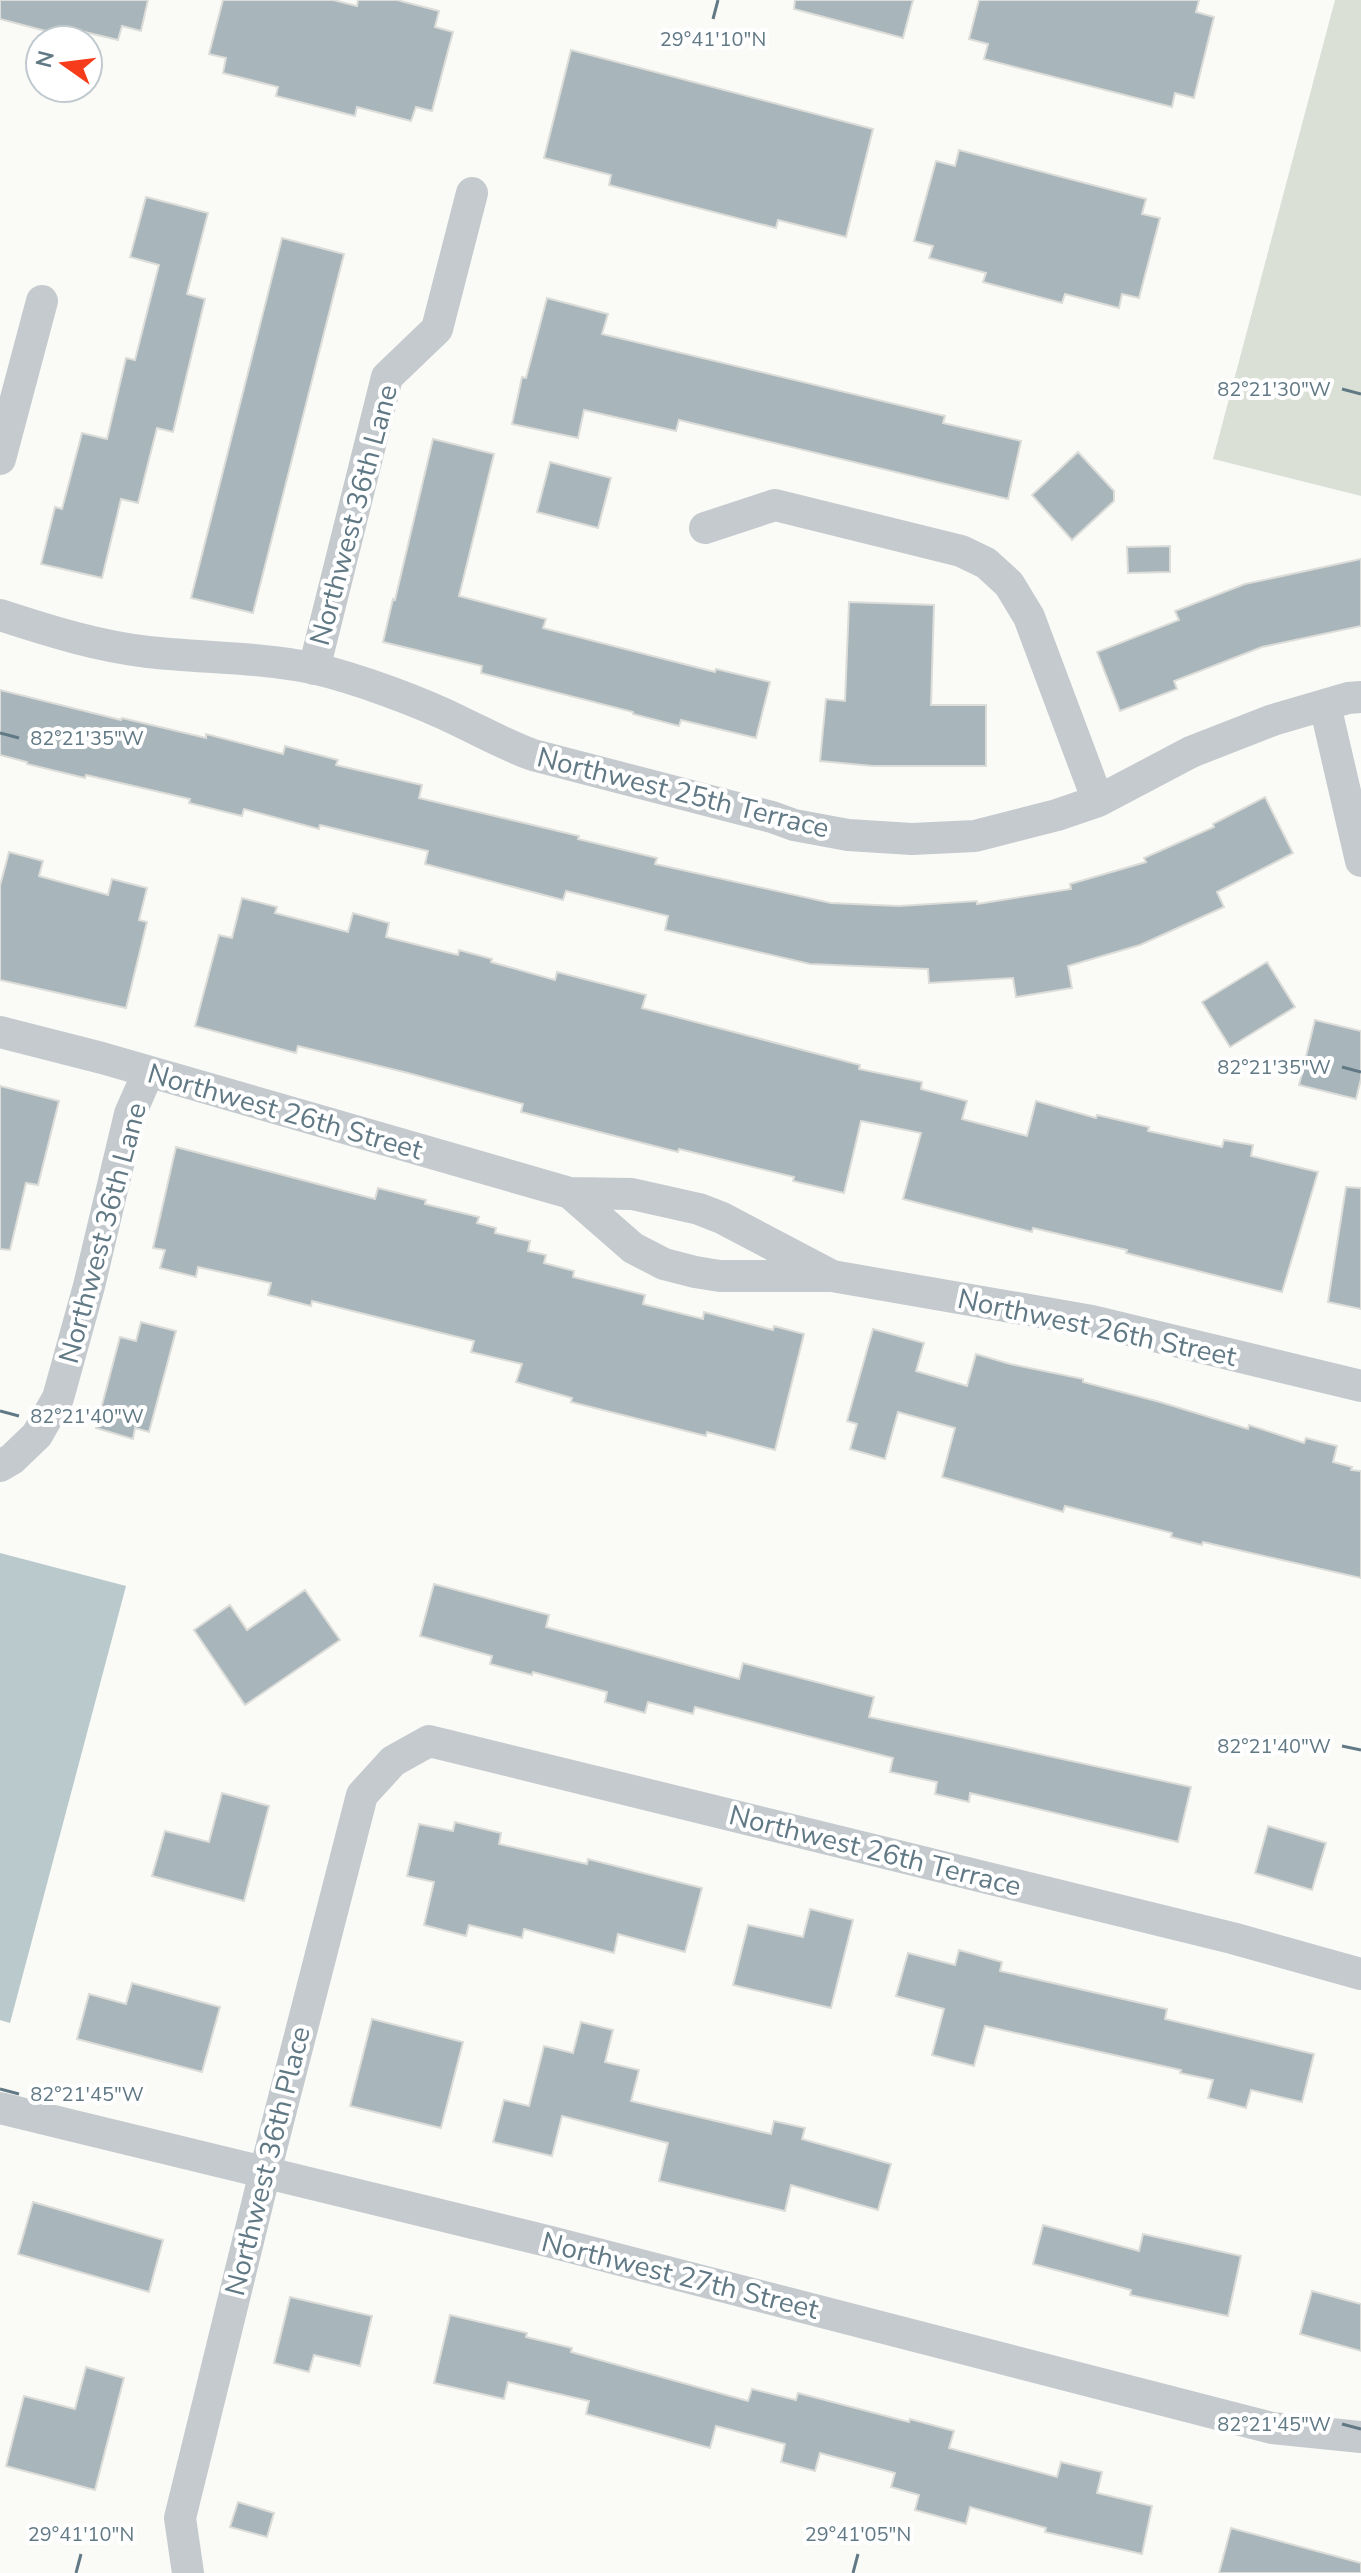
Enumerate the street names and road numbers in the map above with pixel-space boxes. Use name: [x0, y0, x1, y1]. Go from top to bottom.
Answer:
street label: Northwest 36th Lane: [301, 380, 407, 650]
street label: Northwest 25th Terrace: [533, 738, 833, 848]
street label: Northwest 26th Street: [143, 1055, 427, 1169]
street label: Northwest 36th Lane: [50, 1098, 156, 1368]
street label: Northwest 26th Street: [954, 1280, 1240, 1376]
street label: Northwest 26th Terrace: [725, 1796, 1025, 1906]
street label: Northwest 36th Place: [216, 2022, 320, 2300]
street label: Northwest 27th Street: [538, 2223, 823, 2329]

